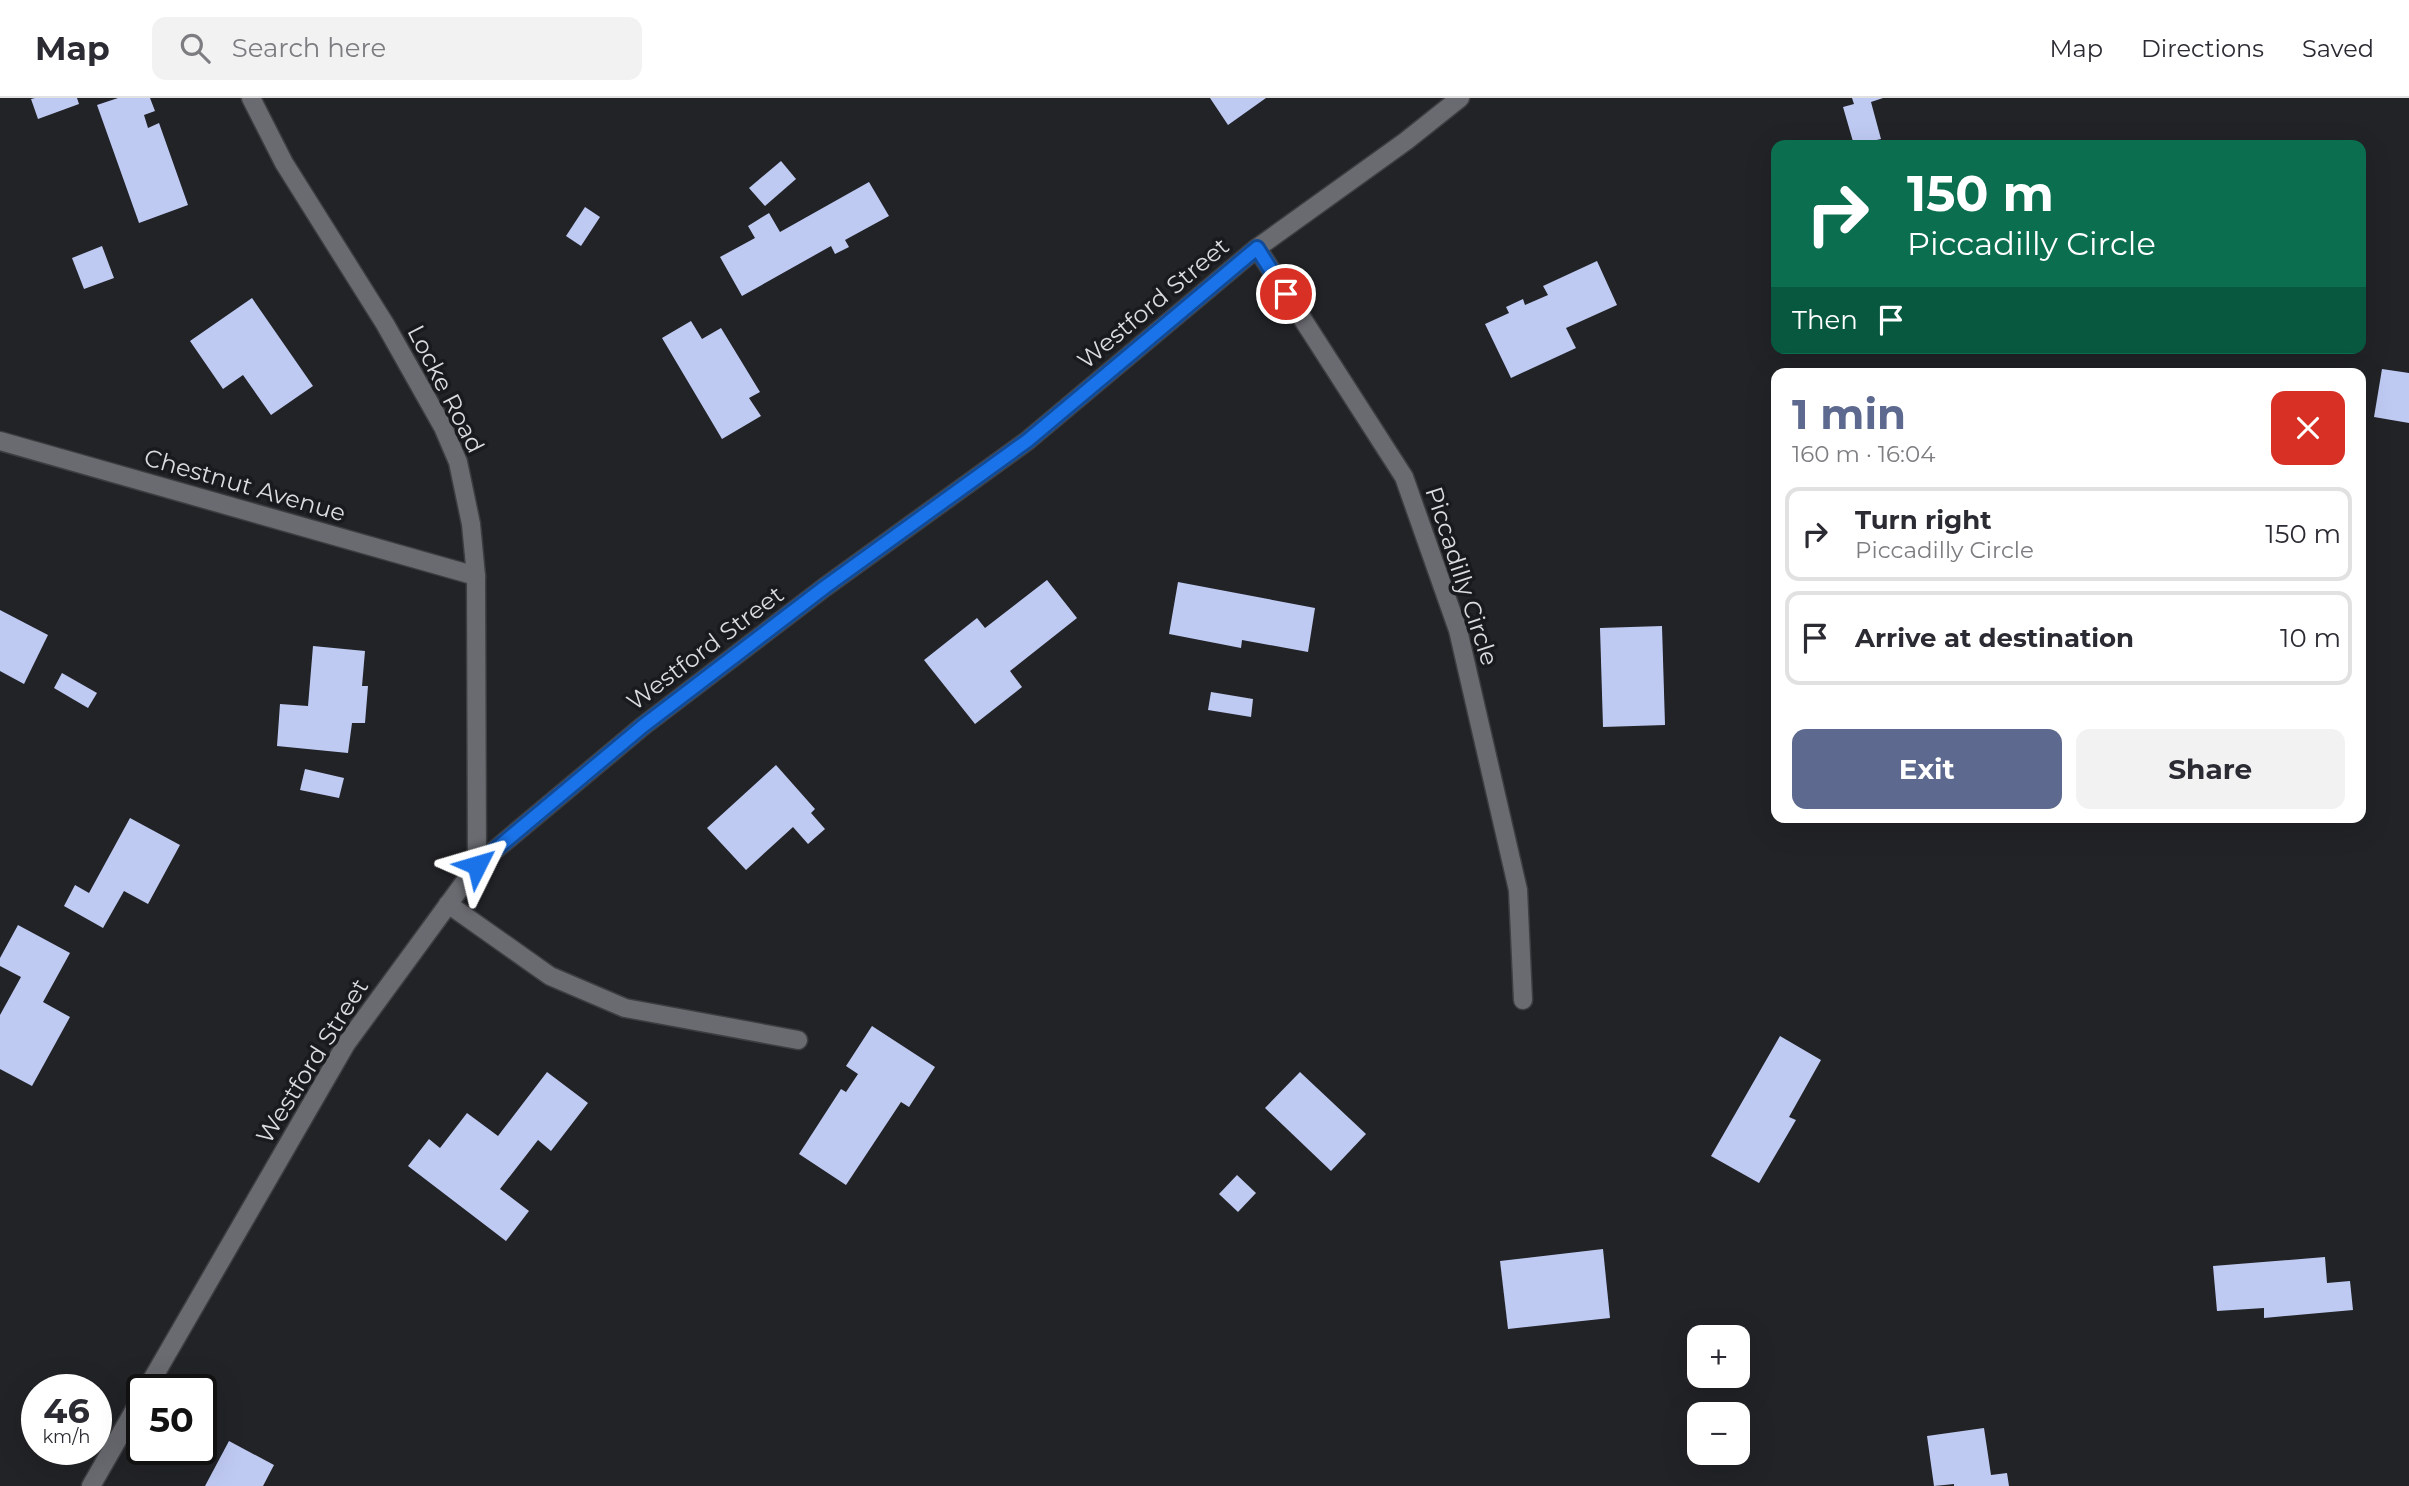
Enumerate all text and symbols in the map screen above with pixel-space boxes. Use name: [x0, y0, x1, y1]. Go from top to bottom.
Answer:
search box: [152, 17, 642, 80]
text: Map: [35, 28, 110, 68]
icon: search: [176, 29, 214, 67]
text: Search here: [232, 32, 386, 64]
text: Map: [2050, 34, 2103, 63]
text: Directions: [2141, 34, 2264, 63]
text: Saved: [2302, 34, 2374, 63]
text: 150 m: [1907, 164, 2054, 223]
icon: right: [1792, 168, 1883, 259]
text: Piccadilly Circle: [1907, 224, 2156, 263]
street label: Westford Street: [1071, 231, 1235, 375]
pin: [1256, 264, 1316, 324]
icon: arrive: [1267, 275, 1305, 313]
icon: arrive: [1872, 301, 1910, 339]
text: Then: [1792, 304, 1858, 336]
street label: Locke Road: [401, 320, 491, 458]
text: 1 min: [1792, 388, 1906, 440]
button: close: [2271, 391, 2345, 465]
text: 160 m · 16:04: [1792, 440, 1935, 468]
street label: Chestnut Avenue: [141, 442, 349, 528]
street label: Piccadilly Circle: [1419, 483, 1505, 669]
text: Turn right: [1855, 504, 1991, 536]
icon: right: [1796, 515, 1834, 553]
text: 150 m: [2265, 518, 2341, 550]
text: Piccadilly Circle: [1855, 536, 2034, 564]
street label: Westford Street: [621, 579, 789, 716]
icon: arrive: [1796, 619, 1834, 657]
text: Arrive at destination: [1855, 622, 2134, 654]
text: 10 m: [2280, 622, 2341, 654]
button: Exit: [1792, 729, 2062, 809]
button: Share: [2076, 729, 2345, 809]
position arrow: [440, 828, 514, 902]
street label: Westford Street: [250, 973, 374, 1149]
map controls: [1687, 1325, 1750, 1465]
button: +: [1687, 1325, 1750, 1388]
speed limit sign: 50: [126, 1374, 217, 1465]
text: 46: [43, 1389, 90, 1432]
button: −: [1687, 1402, 1750, 1465]
text: km/h: [42, 1426, 91, 1448]

